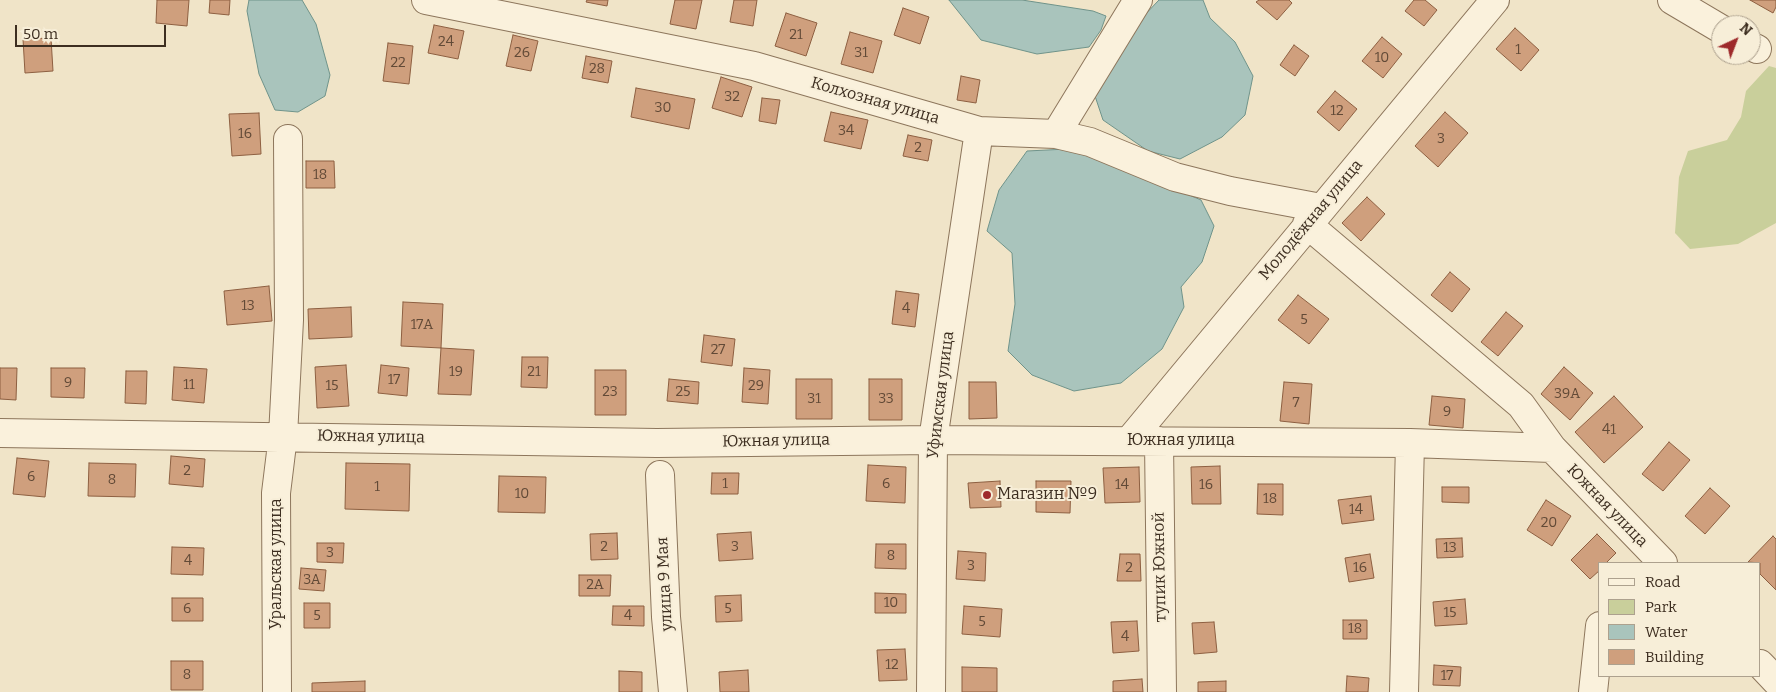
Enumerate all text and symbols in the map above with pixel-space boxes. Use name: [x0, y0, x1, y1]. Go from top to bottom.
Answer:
scale bar: [18, 15, 169, 47]
north arrow: [1711, 15, 1761, 65]
text: N: [1736, 19, 1756, 39]
text: 50 m: [23, 25, 58, 43]
house number: 21: [789, 27, 803, 43]
house number: 24: [438, 34, 454, 50]
house number: 1: [1515, 42, 1521, 58]
house number: 26: [514, 45, 530, 61]
house number: 31: [854, 45, 868, 61]
house number: 10: [1375, 50, 1389, 66]
house number: 22: [390, 55, 406, 71]
house number: 28: [589, 61, 605, 77]
street label: Колхозная улица: [808, 73, 942, 129]
house number: 32: [724, 89, 740, 105]
house number: 30: [655, 100, 671, 116]
house number: 12: [1330, 103, 1344, 119]
house number: 34: [838, 123, 854, 139]
house number: 16: [238, 126, 252, 142]
house number: 3: [1437, 131, 1445, 147]
house number: 2: [914, 140, 922, 156]
street label: Молодёжная улица: [1255, 156, 1367, 284]
house number: 18: [313, 167, 327, 183]
house number: 13: [241, 298, 255, 314]
house number: 4: [902, 301, 910, 317]
house number: 5: [1300, 312, 1308, 328]
house number: 17А: [411, 317, 433, 333]
street label: Уфимская улица: [924, 330, 958, 460]
house number: 27: [711, 342, 725, 358]
house number: 19: [449, 364, 463, 380]
house number: 21: [527, 364, 541, 380]
house number: 17: [388, 372, 400, 388]
house number: 9: [64, 375, 72, 391]
house number: 11: [183, 377, 195, 393]
house number: 15: [325, 378, 339, 394]
house number: 29: [748, 378, 764, 394]
house number: 23: [602, 384, 618, 400]
house number: 25: [675, 384, 691, 400]
house number: 39А: [1554, 386, 1580, 402]
house number: 31: [807, 391, 821, 407]
house number: 33: [878, 391, 894, 407]
house number: 7: [1292, 395, 1300, 411]
house number: 9: [1443, 404, 1451, 420]
house number: 41: [1602, 422, 1616, 438]
street label: Южная улица: [317, 426, 425, 448]
street label: Южная улица: [722, 430, 830, 452]
street label: Южная улица: [1127, 431, 1235, 451]
street label: Южная улица: [1563, 461, 1651, 551]
house number: 2: [183, 463, 191, 479]
house number: 6: [27, 469, 35, 485]
house number: 8: [108, 472, 116, 488]
house number: 1: [722, 476, 728, 492]
house number: 6: [882, 476, 890, 492]
house number: 14: [1115, 477, 1129, 493]
house number: 16: [1199, 477, 1213, 493]
house number: 1: [374, 479, 380, 495]
place label: Магазин №9: [997, 485, 1097, 505]
house number: 10: [515, 486, 529, 502]
marker: Магазин №9: [981, 489, 993, 501]
house number: 18: [1263, 491, 1277, 507]
street label: Уральская улица: [267, 498, 287, 630]
house number: 14: [1349, 502, 1363, 518]
street label: тупик Южной: [1149, 512, 1171, 622]
house number: 20: [1541, 515, 1557, 531]
street label: улица 9 Мая: [653, 536, 677, 632]
house number: 2: [600, 539, 608, 555]
house number: 3: [731, 539, 739, 555]
house number: 13: [1443, 540, 1457, 556]
house number: 3: [326, 545, 334, 561]
house number: 8: [887, 548, 895, 564]
house number: 4: [184, 553, 192, 569]
house number: 3: [967, 558, 975, 574]
house number: 2: [1125, 560, 1133, 576]
house number: 16: [1353, 560, 1367, 576]
legend: [1598, 562, 1761, 677]
house number: 3А: [303, 572, 321, 588]
text: Road: [1645, 573, 1680, 591]
house number: 2А: [586, 577, 604, 593]
house number: 10: [884, 595, 898, 611]
text: Park: [1645, 598, 1677, 616]
house number: 6: [183, 601, 191, 617]
house number: 5: [724, 601, 732, 617]
house number: 15: [1443, 605, 1457, 621]
house number: 5: [313, 608, 321, 624]
house number: 4: [624, 608, 632, 624]
house number: 5: [978, 614, 986, 630]
house number: 18: [1348, 621, 1362, 637]
text: Water: [1645, 623, 1687, 641]
house number: 4: [1121, 629, 1129, 645]
text: Building: [1645, 648, 1704, 666]
house number: 12: [885, 657, 899, 673]
house number: 8: [183, 667, 191, 683]
house number: 17: [1441, 668, 1453, 684]

